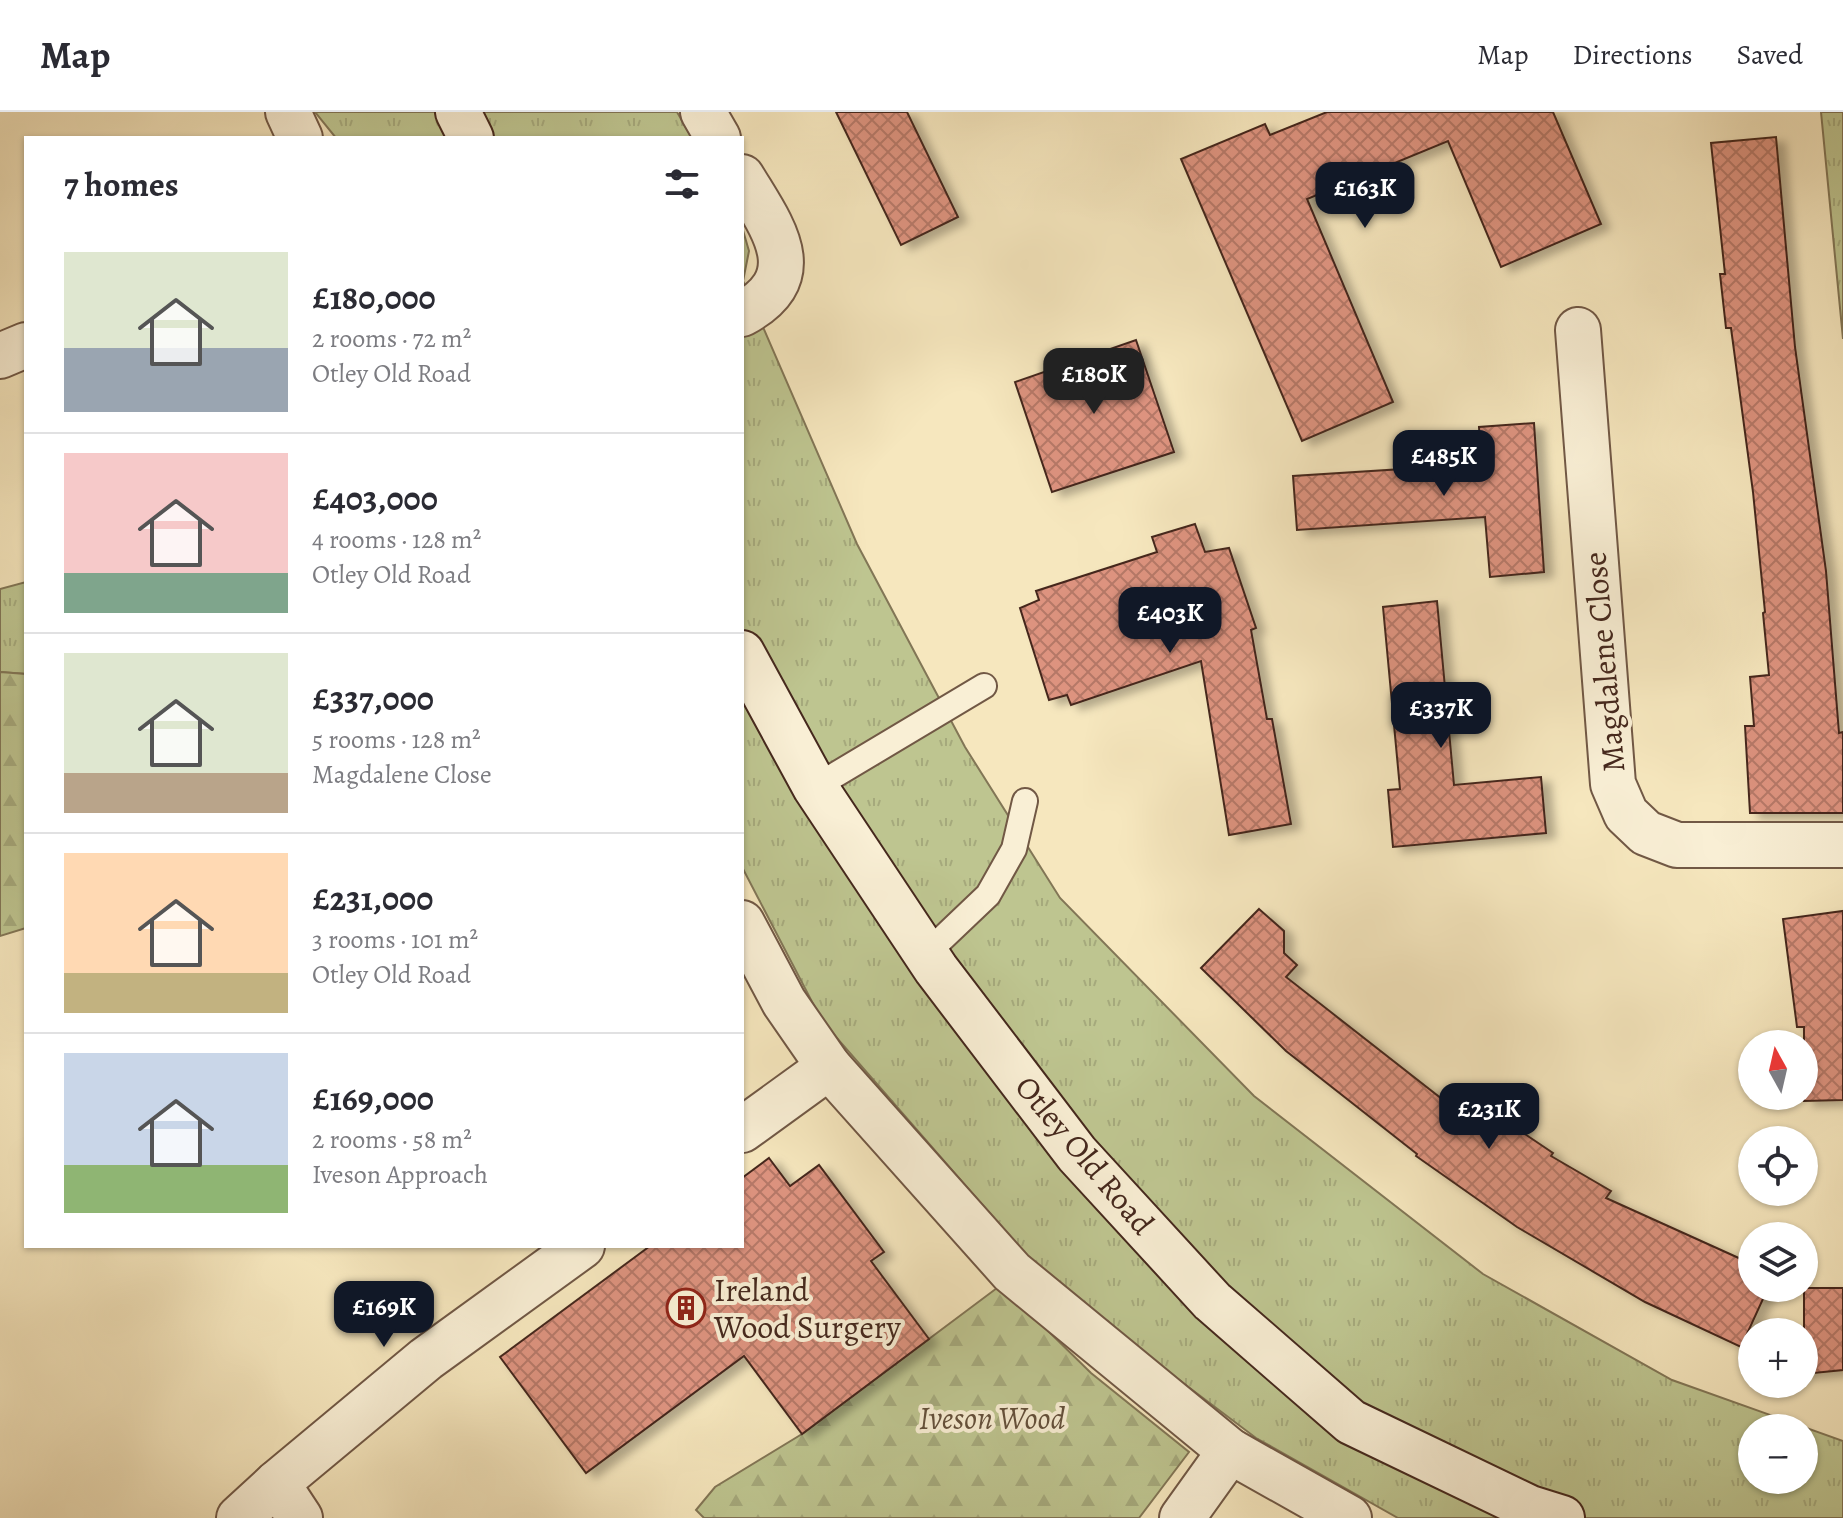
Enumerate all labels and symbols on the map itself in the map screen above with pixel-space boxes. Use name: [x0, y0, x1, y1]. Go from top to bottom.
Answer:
pin: £163K: [1309, 162, 1421, 230]
pin: £180K: [1038, 348, 1150, 416]
pin: £485K: [1388, 430, 1500, 498]
street label: Magdalene Close: [1572, 550, 1636, 774]
pin: £403K: [1114, 587, 1226, 655]
pin: £337K: [1385, 682, 1497, 750]
north arrow: [1738, 1030, 1818, 1110]
street label: Otley Old Road: [1005, 1066, 1165, 1245]
pin: £231K: [1433, 1083, 1545, 1151]
place label: Ireland Wood Surgery: [713, 1268, 901, 1349]
pin: £169K: [328, 1281, 440, 1349]
building icon: Ireland Wood Surgery: [665, 1287, 707, 1329]
park label: Iveson Wood: [919, 1396, 1066, 1440]

